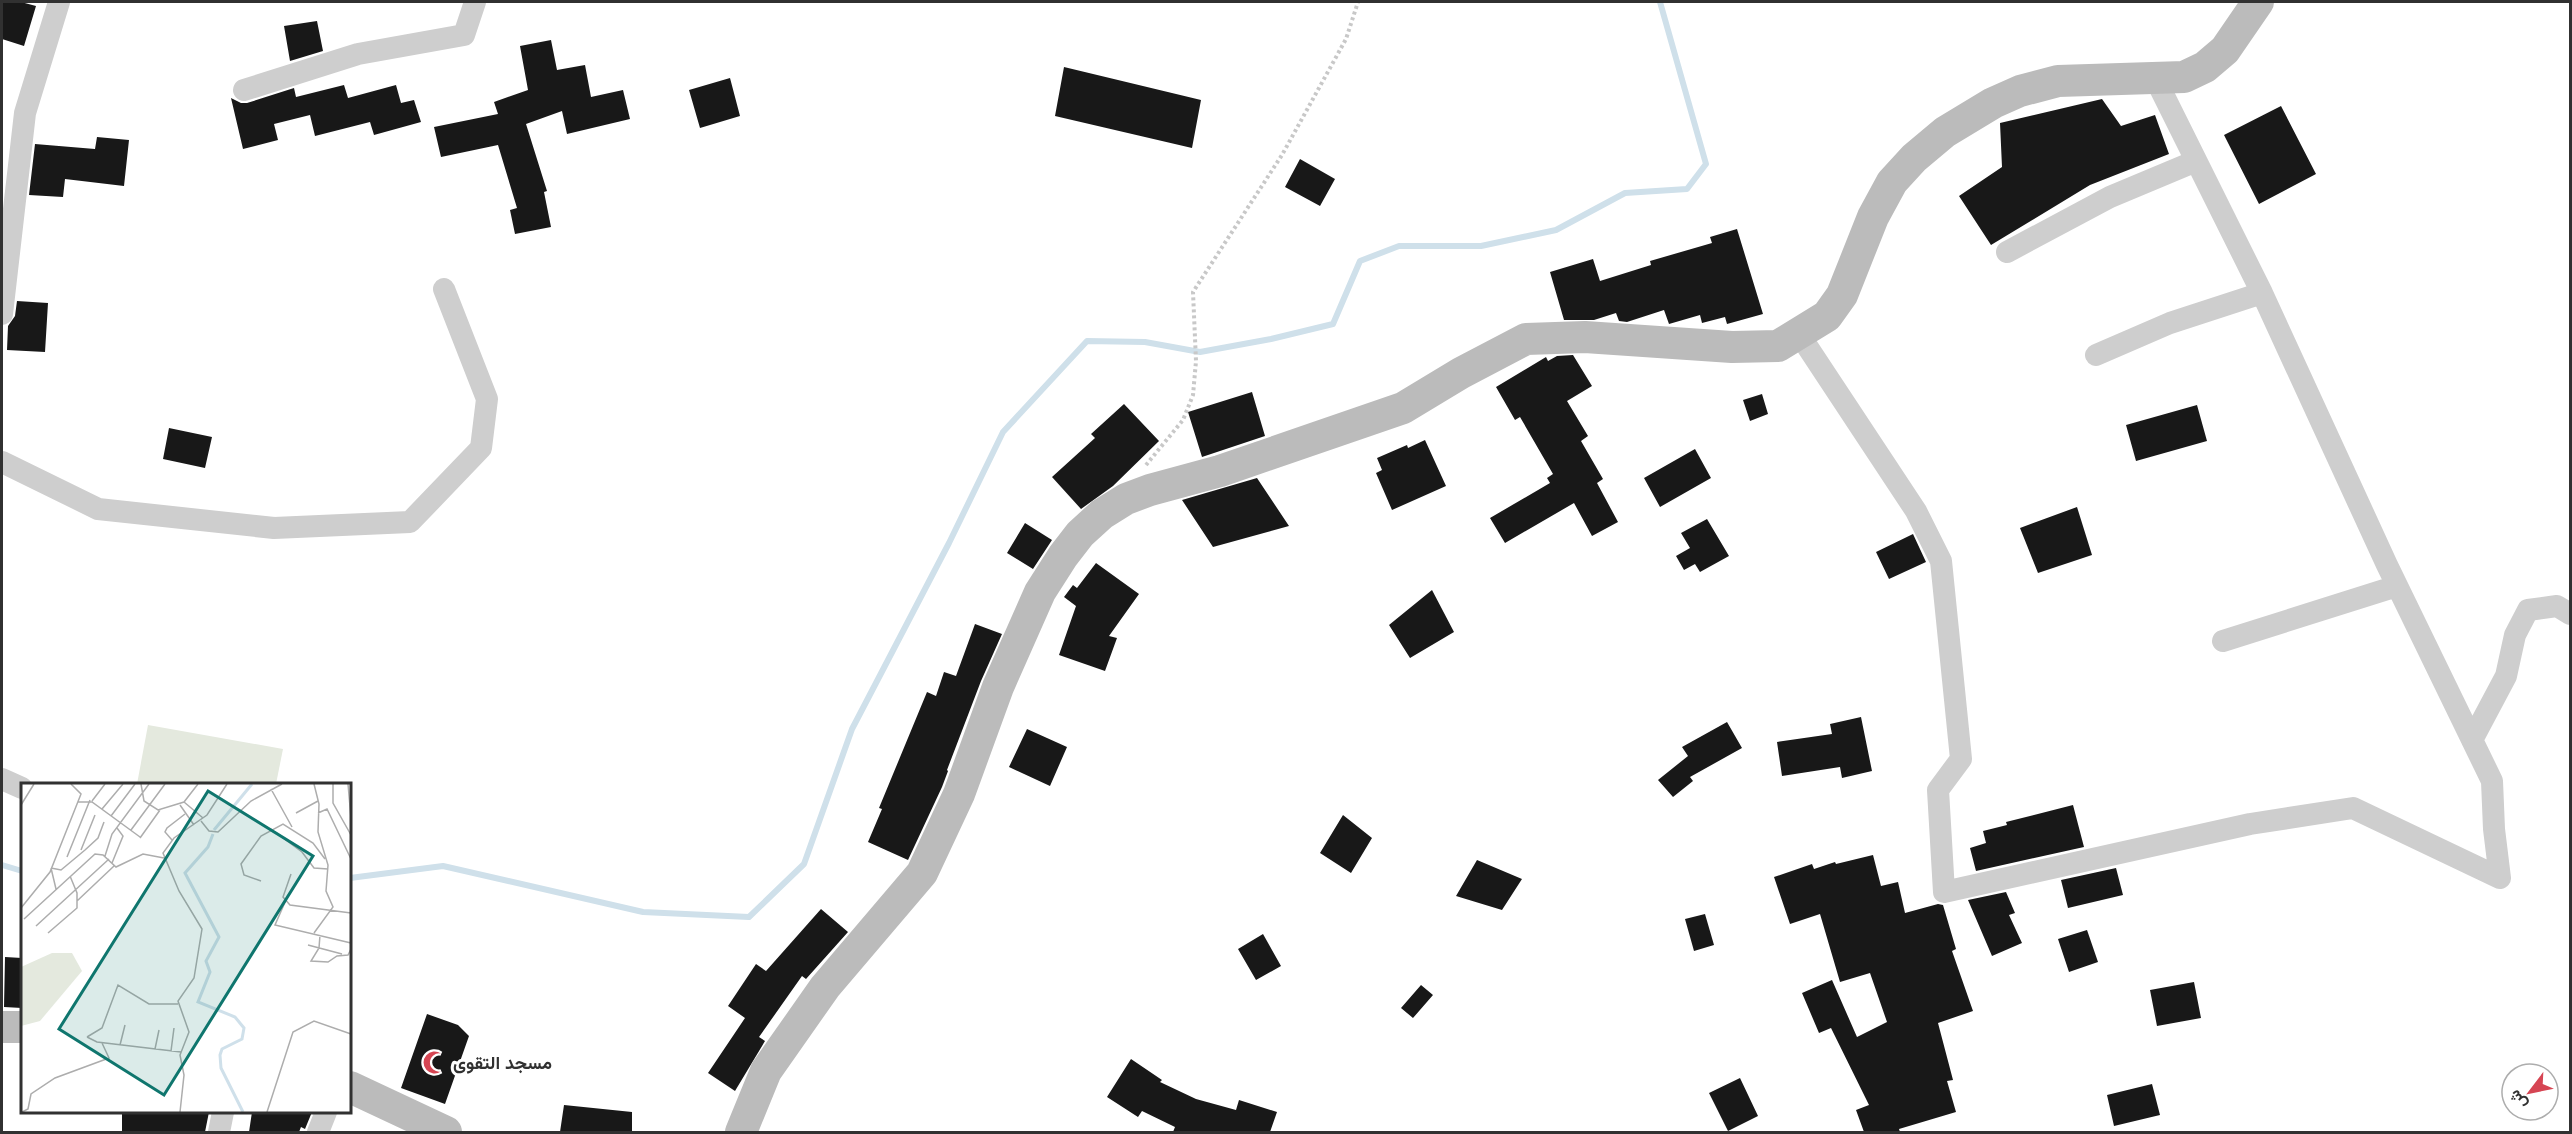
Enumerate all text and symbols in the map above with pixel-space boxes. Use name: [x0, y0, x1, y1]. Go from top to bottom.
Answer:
inset map: [21, 783, 351, 1113]
mosque icon: مسجد التقوى: [422, 1049, 448, 1075]
place label: مسجد التقوى: [453, 1051, 552, 1074]
north arrow: [2500, 1062, 2560, 1122]
text: ش: [2504, 1086, 2531, 1113]

